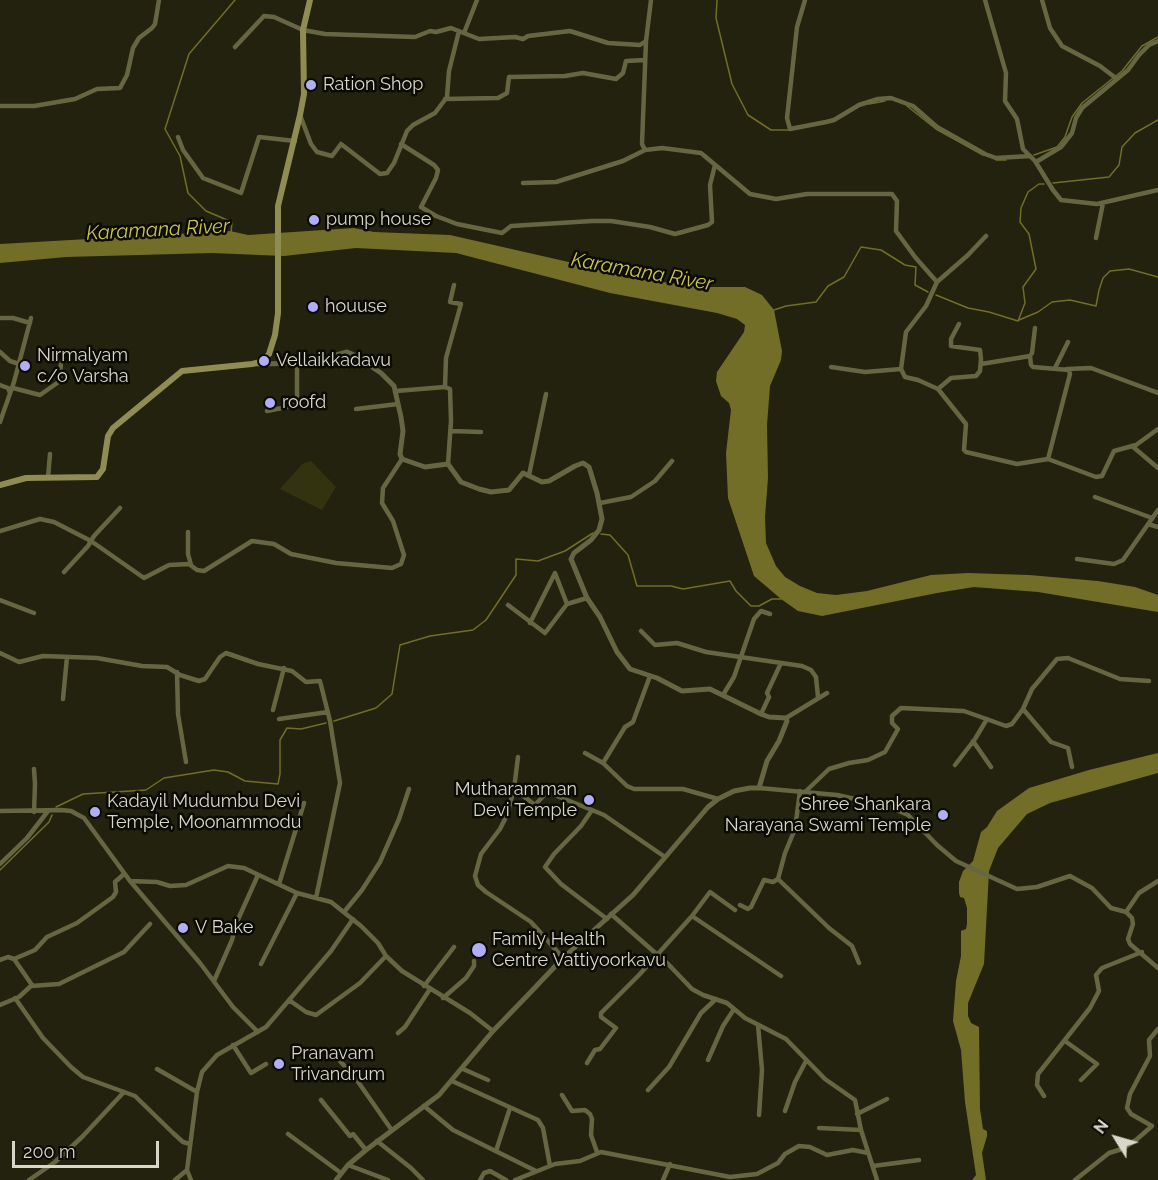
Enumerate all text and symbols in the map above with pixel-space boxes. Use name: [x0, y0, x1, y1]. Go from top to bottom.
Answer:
place label: Ration Shop: [323, 74, 423, 96]
marker: Ration Shop: [304, 78, 318, 92]
place label: pump house: [326, 209, 431, 231]
marker: pump house: [307, 213, 321, 227]
water label: Karamana River: [86, 214, 230, 246]
water label: Karamana River: [569, 248, 715, 296]
place label: houuse: [325, 296, 387, 318]
marker: houuse: [306, 300, 320, 314]
place label: Nirmalyam c/o Varsha: [37, 345, 129, 388]
place label: Vellaikkadavu: [276, 350, 391, 372]
marker: Vellaikkadavu: [257, 354, 271, 368]
marker: Nirmalyam c/o Varsha: [18, 359, 32, 373]
place label: roofd: [282, 392, 326, 414]
marker: roofd: [263, 396, 277, 410]
place label: Mutharamman Devi Temple: [455, 779, 577, 822]
place label: Kadayil Mudumbu Devi Temple, Moonammodu: [107, 791, 301, 834]
marker: Mutharamman Devi Temple: [582, 793, 596, 807]
place label: Shree Shankara Narayana Swami Temple: [725, 794, 931, 836]
marker: Kadayil Mudumbu Devi Temple, Moonammodu: [88, 805, 102, 819]
marker: Shree Shankara Narayana Swami Temple: [936, 808, 950, 822]
place label: V Bake: [195, 917, 253, 939]
marker: V Bake: [176, 921, 190, 935]
place label: Family Health Centre Vattiyoorkavu: [492, 929, 666, 972]
marker: Family Health Centre Vattiyoorkavu: [470, 941, 488, 959]
place label: Pranavam Trivandrum: [291, 1043, 385, 1086]
marker: Pranavam Trivandrum: [272, 1057, 286, 1071]
north arrow: [1086, 1108, 1146, 1168]
text: N: [1090, 1116, 1112, 1137]
scale bar: [15, 1129, 162, 1167]
text: 200 m: [23, 1141, 76, 1162]

